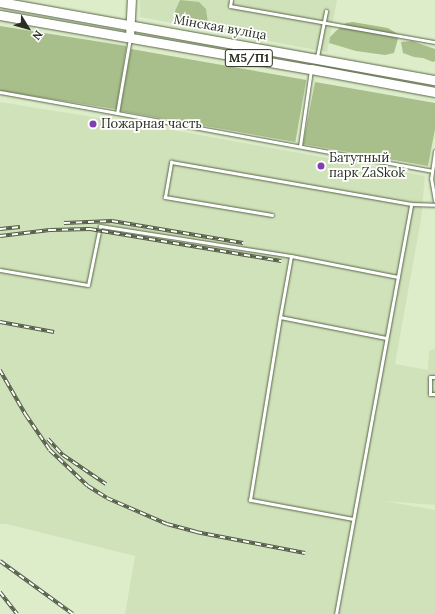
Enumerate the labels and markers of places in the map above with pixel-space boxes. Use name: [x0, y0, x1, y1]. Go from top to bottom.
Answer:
place label: Пожарная часть: [101, 116, 202, 132]
marker: Пожарная часть: [88, 119, 98, 129]
place label: Батутный парк ZaSkok: [329, 151, 405, 182]
marker: Батутный парк ZaSkok: [316, 161, 326, 171]

